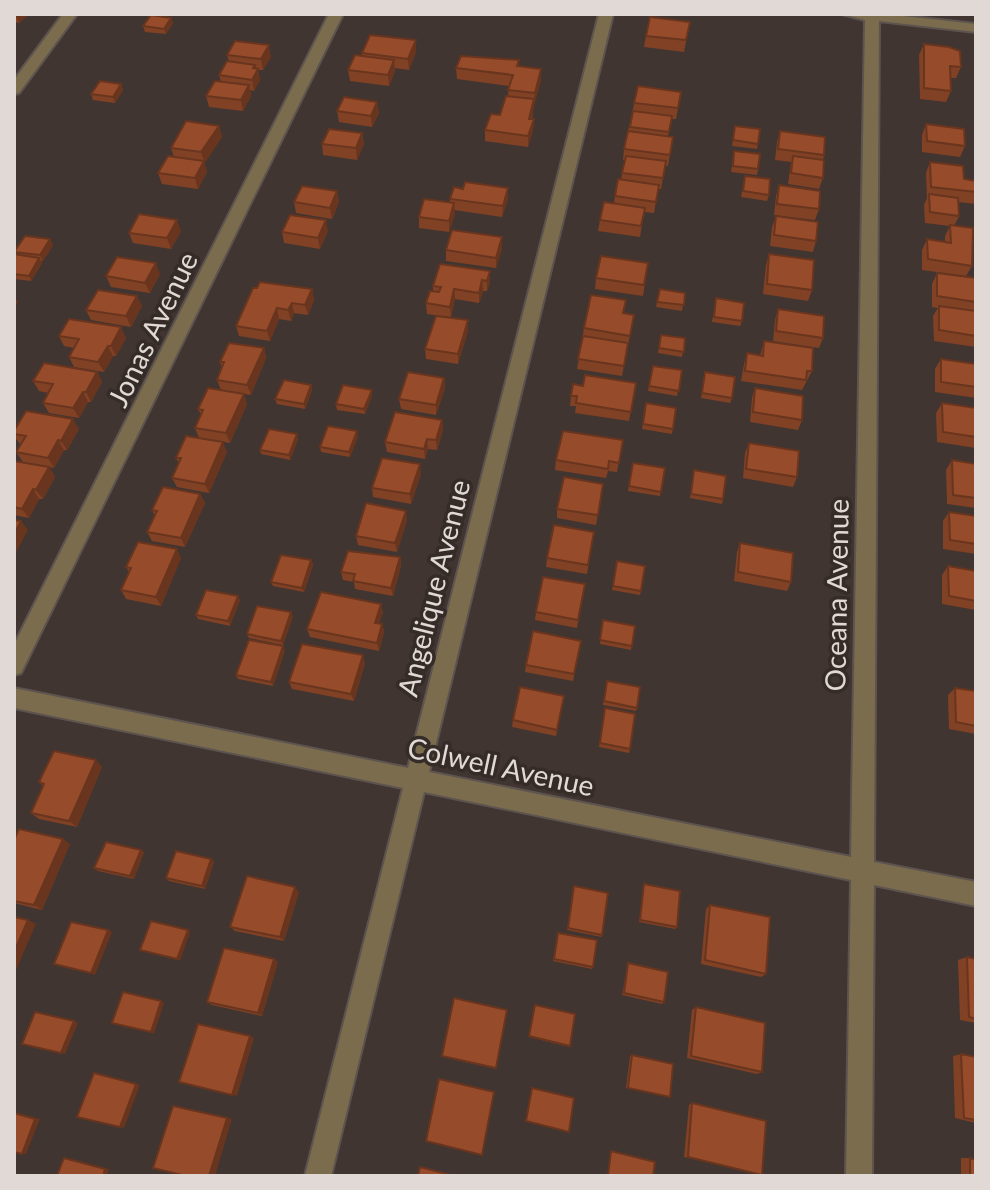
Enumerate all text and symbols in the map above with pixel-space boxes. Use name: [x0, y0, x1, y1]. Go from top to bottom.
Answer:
street label: Jonas Avenue: [100, 246, 204, 412]
street label: Angelique Avenue: [390, 476, 476, 700]
street label: Oceana Avenue: [817, 498, 855, 692]
street label: Colwell Avenue: [405, 730, 597, 802]

